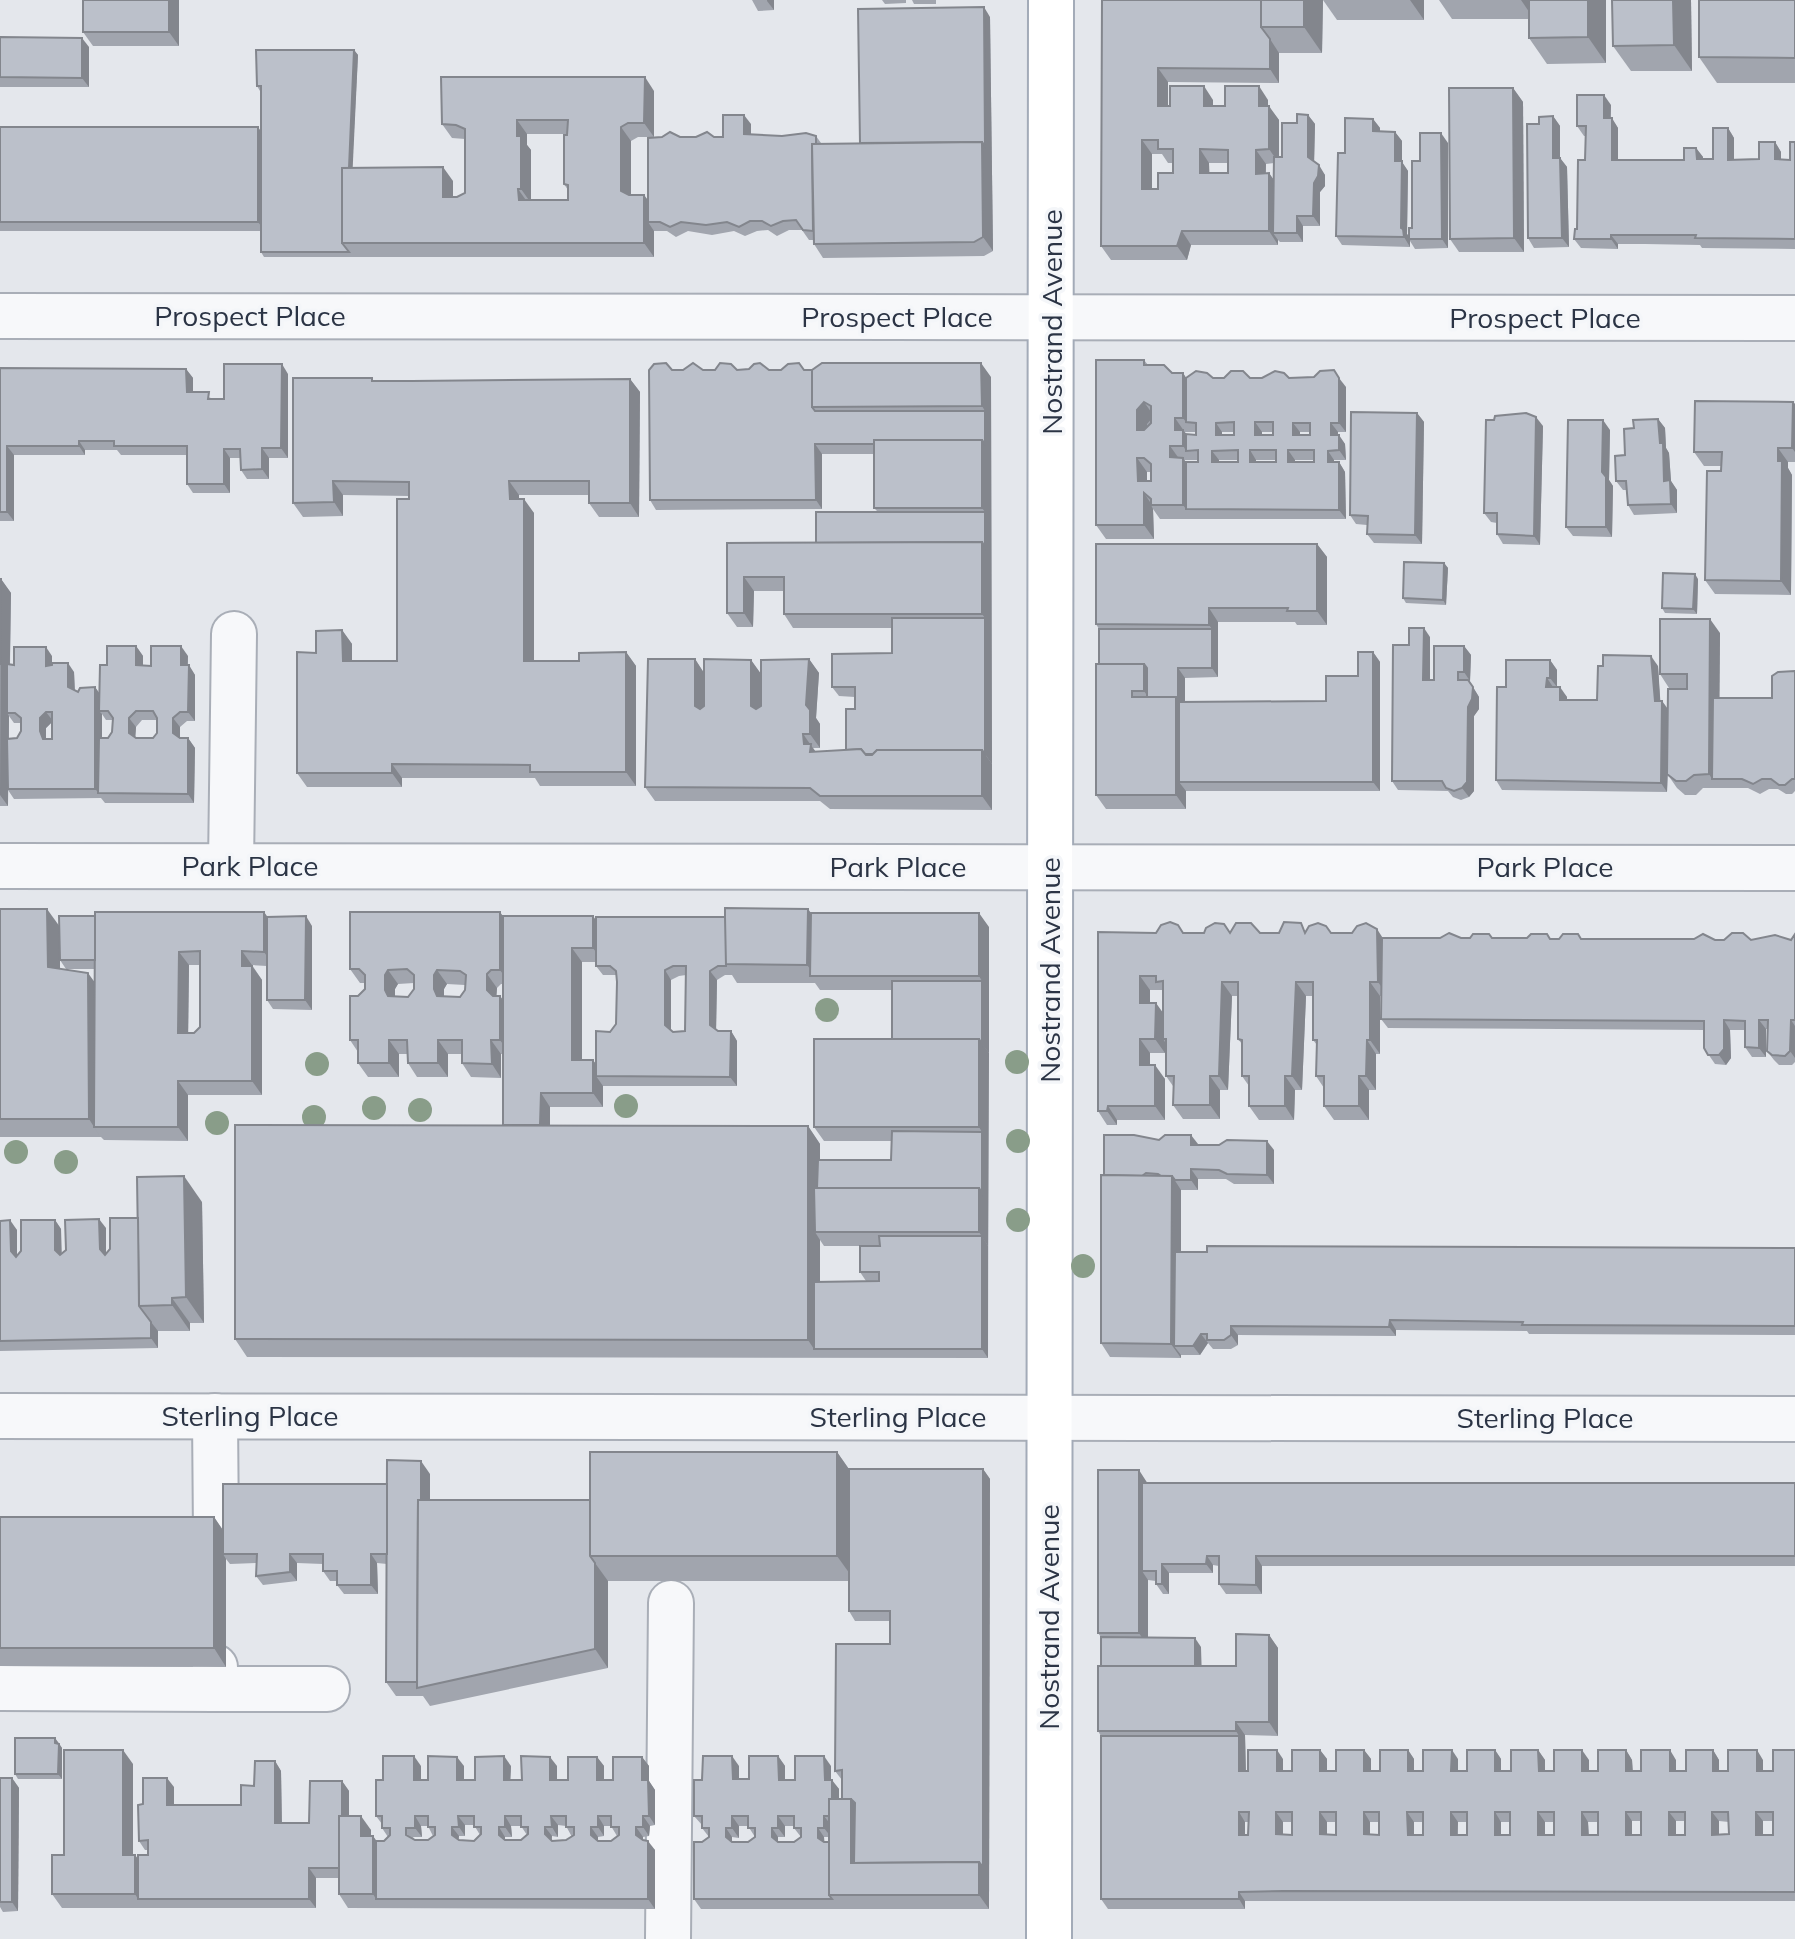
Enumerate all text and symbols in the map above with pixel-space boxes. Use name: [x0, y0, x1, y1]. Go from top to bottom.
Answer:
street label: Nostrand Avenue: [1034, 209, 1069, 435]
street label: Prospect Place: [154, 298, 346, 333]
street label: Prospect Place: [801, 299, 993, 334]
street label: Prospect Place: [1449, 300, 1641, 335]
street label: Park Place: [182, 848, 318, 883]
street label: Park Place: [830, 849, 966, 884]
street label: Park Place: [1477, 849, 1613, 884]
street label: Nostrand Avenue: [1032, 857, 1067, 1083]
street label: Sterling Place: [162, 1398, 338, 1433]
street label: Sterling Place: [810, 1399, 986, 1434]
street label: Sterling Place: [1457, 1400, 1633, 1435]
street label: Nostrand Avenue: [1031, 1504, 1066, 1730]

